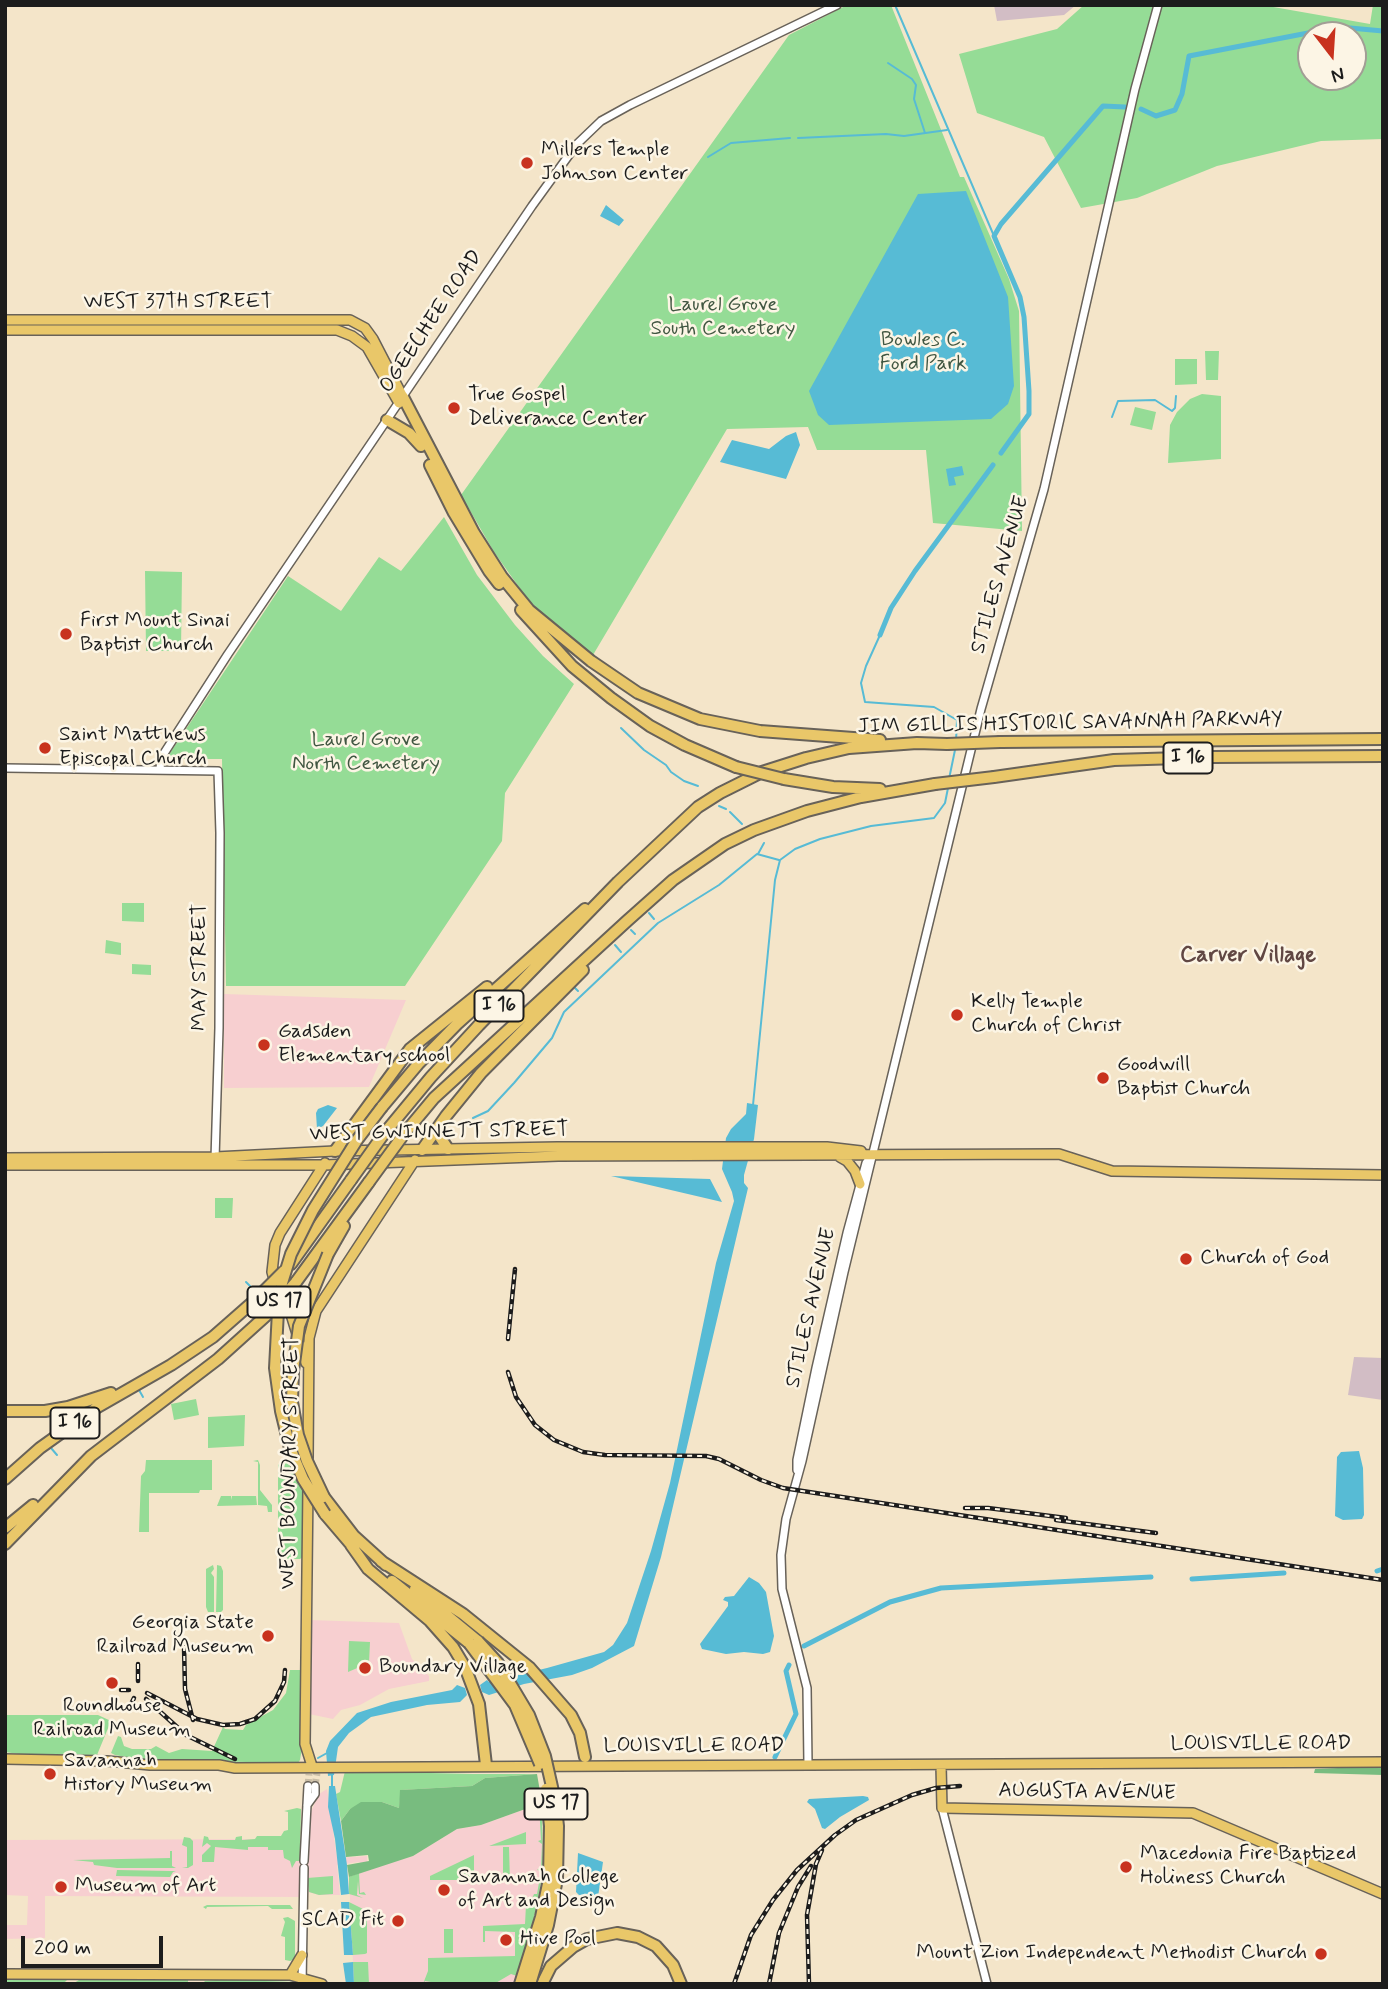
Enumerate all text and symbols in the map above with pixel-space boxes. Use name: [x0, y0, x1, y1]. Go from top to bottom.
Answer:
north arrow: [1297, 21, 1367, 91]
text: N: [1328, 61, 1347, 88]
place label: Millers Temple Johnson Center: [541, 138, 688, 188]
marker: Millers Temple Johnson Center: [519, 155, 535, 171]
street label: OGEECHEE ROAD: [375, 246, 489, 398]
street label: WEST 37TH STREET: [83, 290, 273, 316]
park label: Laurel Grove South Cemetery: [650, 293, 796, 343]
park label: Bowles C. Ford Park: [880, 328, 966, 378]
place label: True Gospel Deliverance Center: [468, 383, 647, 433]
marker: True Gospel Deliverance Center: [446, 400, 462, 416]
street label: STILES AVENUE: [966, 493, 1036, 657]
place label: First Mount Sinai Baptist Church: [80, 609, 230, 659]
marker: First Mount Sinai Baptist Church: [58, 626, 74, 642]
street label: JIM GILLIS HISTORIC SAVANNAH PARKWAY: [857, 708, 1283, 740]
place label: Saint Matthews Episcopal Church: [59, 723, 207, 773]
park label: Laurel Grove North Cemetery: [292, 728, 440, 778]
marker: Saint Matthews Episcopal Church: [37, 740, 53, 756]
road number: I 16: [1164, 743, 1212, 774]
street label: MAY STREET: [188, 903, 214, 1031]
district label: Carver Village: [1180, 942, 1316, 970]
road number: I 16: [475, 990, 524, 1022]
place label: Kelly Temple Church of Christ: [971, 990, 1122, 1040]
marker: Kelly Temple Church of Christ: [949, 1007, 965, 1023]
place label: Gadsden Elementary school: [278, 1020, 450, 1070]
marker: Gadsden Elementary school: [256, 1037, 272, 1053]
place label: Goodwill Baptist Church: [1117, 1053, 1250, 1103]
marker: Goodwill Baptist Church: [1095, 1070, 1111, 1086]
street label: WEST GWINNETT STREET: [309, 1118, 569, 1148]
street label: STILES AVENUE: [781, 1226, 843, 1390]
place label: Church of God: [1200, 1246, 1329, 1272]
marker: Church of God: [1178, 1251, 1194, 1267]
road number: US 17: [247, 1286, 310, 1318]
street label: WEST BOUNDARY STREET: [276, 1336, 306, 1590]
road number: I 16: [50, 1408, 100, 1438]
place label: Georgia State Railroad Museum: [96, 1611, 254, 1661]
marker: Georgia State Railroad Museum: [260, 1628, 276, 1644]
place label: Boundary Village: [379, 1655, 527, 1681]
marker: Boundary Village: [357, 1660, 373, 1676]
marker: Roundhouse Railroad Museum: [104, 1675, 120, 1691]
place label: Roundhouse Railroad Museum: [33, 1694, 191, 1744]
street label: LOUISVILLE ROAD: [1171, 1732, 1351, 1758]
street label: LOUISVILLE ROAD: [604, 1734, 784, 1760]
place label: Savannah History Museum: [64, 1749, 212, 1799]
marker: Savannah History Museum: [42, 1766, 58, 1782]
street label: AUGUSTA AVENUE: [998, 1779, 1176, 1807]
road number: US 17: [524, 1788, 588, 1820]
place label: Macedonia Fire Baptized Holiness Church: [1140, 1842, 1356, 1892]
marker: Macedonia Fire Baptized Holiness Church: [1118, 1859, 1134, 1875]
place label: Savannah College of Art and Design: [458, 1865, 619, 1915]
place label: Museum of Art: [75, 1874, 216, 1900]
marker: Museum of Art: [53, 1879, 69, 1895]
marker: Savannah College of Art and Design: [436, 1882, 452, 1898]
place label: SCAD Fit: [302, 1908, 384, 1934]
marker: SCAD Fit: [390, 1913, 406, 1929]
scale bar: [24, 1923, 166, 1967]
place label: Hive Pool: [520, 1927, 596, 1953]
marker: Hive Pool: [498, 1932, 514, 1948]
text: 200 m: [34, 1934, 91, 1962]
place label: Mount Zion Independent Methodist Church: [916, 1941, 1307, 1967]
marker: Mount Zion Independent Methodist Church: [1313, 1946, 1329, 1962]

